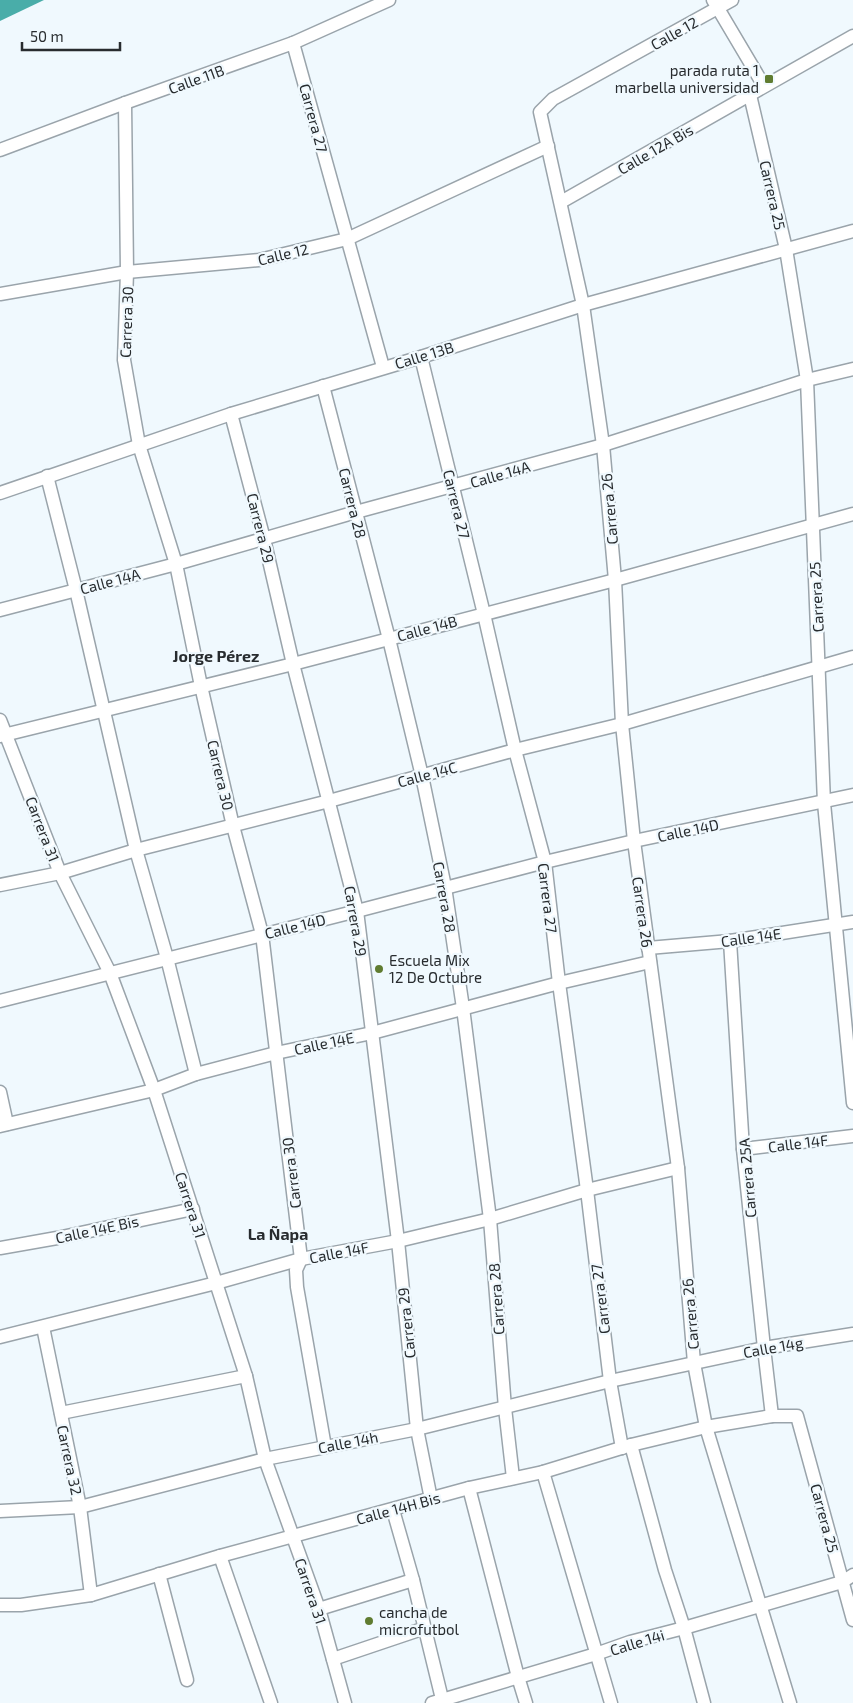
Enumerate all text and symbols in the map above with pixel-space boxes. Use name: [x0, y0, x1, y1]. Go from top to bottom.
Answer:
street label: Calle 12: [647, 13, 701, 53]
scale bar: [22, 20, 120, 52]
text: 50 m: [30, 27, 64, 45]
street label: Calle 11B: [166, 61, 226, 97]
place label: parada ruta 1 marbella universidad: [615, 61, 759, 96]
marker: parada ruta 1 marbella universidad: [763, 73, 775, 85]
street label: Carrera 27: [296, 82, 332, 155]
street label: Calle 12A Bis: [614, 120, 696, 178]
street label: Carrera 25: [756, 159, 790, 231]
street label: Calle 12: [256, 239, 310, 269]
street label: Carrera 30: [116, 286, 136, 358]
street label: Calle 13B: [392, 338, 456, 372]
street label: Calle 14A: [468, 457, 533, 491]
street label: Carrera 28: [336, 466, 370, 540]
street label: Carrera 27: [440, 468, 474, 541]
street label: Carrera 26: [597, 473, 621, 545]
street label: Carrera 29: [244, 491, 278, 565]
street label: Carrera 25: [805, 561, 827, 633]
street label: Calle 14A: [78, 564, 143, 598]
street label: Calle 14B: [395, 611, 459, 645]
district label: Jorge Pérez: [173, 646, 259, 665]
street label: Carrera 30: [204, 738, 238, 812]
street label: Calle 14C: [395, 757, 459, 791]
street label: Carrera 31: [22, 794, 64, 864]
street label: Calle 14D: [656, 815, 720, 845]
street label: Carrera 28: [430, 860, 460, 934]
street label: Carrera 27: [535, 862, 561, 934]
street label: Carrera 26: [629, 875, 657, 949]
street label: Carrera 29: [341, 884, 371, 958]
street label: Calle 14D: [263, 910, 327, 942]
street label: Calle 14E: [720, 924, 782, 950]
place label: Escuela Mix 12 De Octubre: [389, 951, 482, 986]
marker: Escuela Mix 12 De Octubre: [373, 963, 385, 975]
street label: Calle 14E: [292, 1028, 356, 1058]
street label: Calle 14F: [767, 1130, 829, 1156]
street label: Carrera 30: [278, 1136, 304, 1210]
street label: Carrera 25A: [734, 1137, 759, 1219]
street label: Carrera 31: [172, 1170, 210, 1240]
street label: Calle 14E Bis: [54, 1211, 140, 1247]
district label: La Ñapa: [248, 1224, 308, 1243]
street label: Calle 14F: [308, 1237, 370, 1267]
street label: Carrera 28: [485, 1263, 507, 1335]
street label: Carrera 27: [587, 1263, 613, 1335]
street label: Carrera 26: [678, 1278, 702, 1350]
street label: Carrera 29: [393, 1287, 419, 1359]
street label: Calle 14g: [742, 1333, 805, 1361]
street label: Carrera 32: [54, 1423, 86, 1497]
street label: Calle 14h: [316, 1427, 380, 1457]
street label: Carrera 25: [807, 1482, 843, 1554]
street label: Calle 14H Bis: [354, 1488, 442, 1528]
street label: Carrera 31: [291, 1556, 331, 1626]
place label: cancha de microfutbol: [379, 1603, 460, 1638]
marker: cancha de microfutbol: [363, 1615, 375, 1627]
street label: Calle 14i: [608, 1625, 666, 1659]

